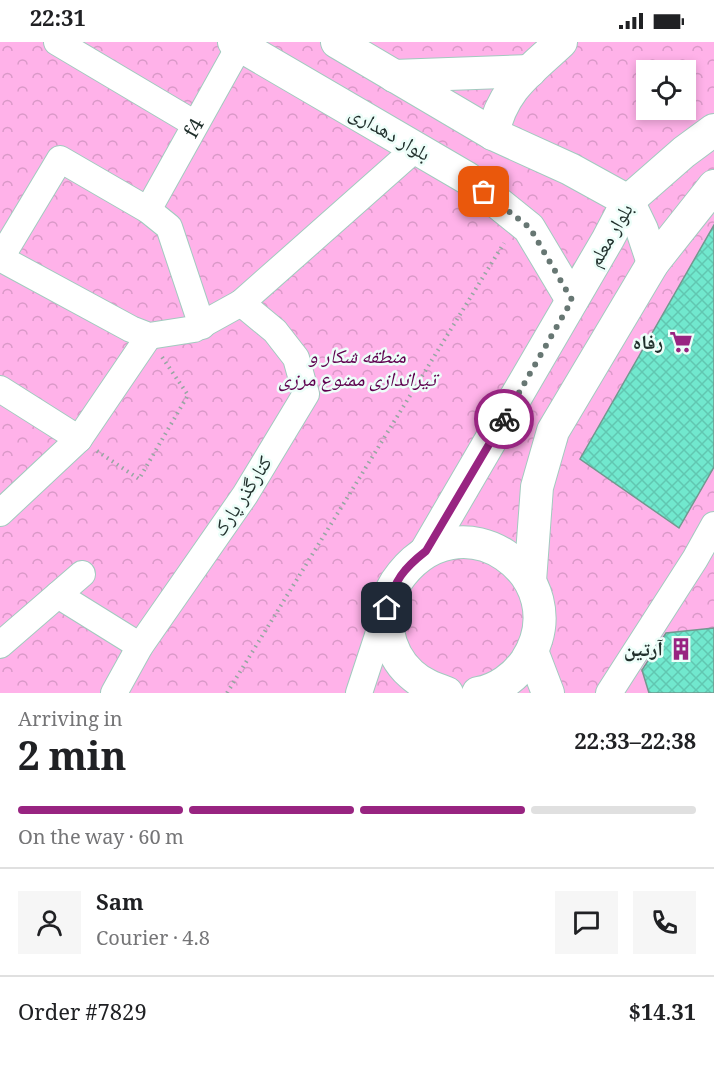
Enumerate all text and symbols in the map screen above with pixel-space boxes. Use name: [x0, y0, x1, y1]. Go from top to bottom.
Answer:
text: 22:31: [30, 2, 86, 40]
map controls: [636, 60, 696, 120]
button: locate: [636, 60, 696, 120]
street label: بلوار دهداری: [341, 99, 436, 173]
street label: f4: [177, 113, 216, 146]
pin: [458, 166, 509, 217]
icon: bag: [467, 175, 500, 208]
street label: بلوار معلم: [580, 198, 645, 275]
place label: رفاه: [633, 328, 663, 362]
supermarket icon: رفاه: [668, 329, 694, 355]
park label: منطقه شکار و تیراندازی ممنوع مرزی: [278, 342, 440, 399]
courier: [474, 389, 534, 449]
icon: bike: [488, 403, 521, 436]
street label: کنارگذر پارک: [205, 450, 284, 545]
pin: [361, 582, 412, 633]
icon: home: [370, 591, 403, 624]
place label: آرتین: [624, 635, 663, 669]
building icon: آرتین: [668, 636, 694, 662]
text: Arriving in: [18, 705, 123, 739]
text: 22:33–22:38: [575, 725, 696, 763]
text: 2 min: [18, 728, 127, 795]
text: On the way · 60 m: [18, 823, 184, 857]
text: Sam: [96, 886, 144, 924]
button: person: [18, 891, 81, 954]
button: chat: [555, 891, 618, 954]
button: phone: [633, 891, 696, 954]
text: Courier · 4.8: [96, 924, 210, 958]
text: Order #7829: [18, 996, 147, 1034]
text: $14.31: [628, 996, 696, 1034]

